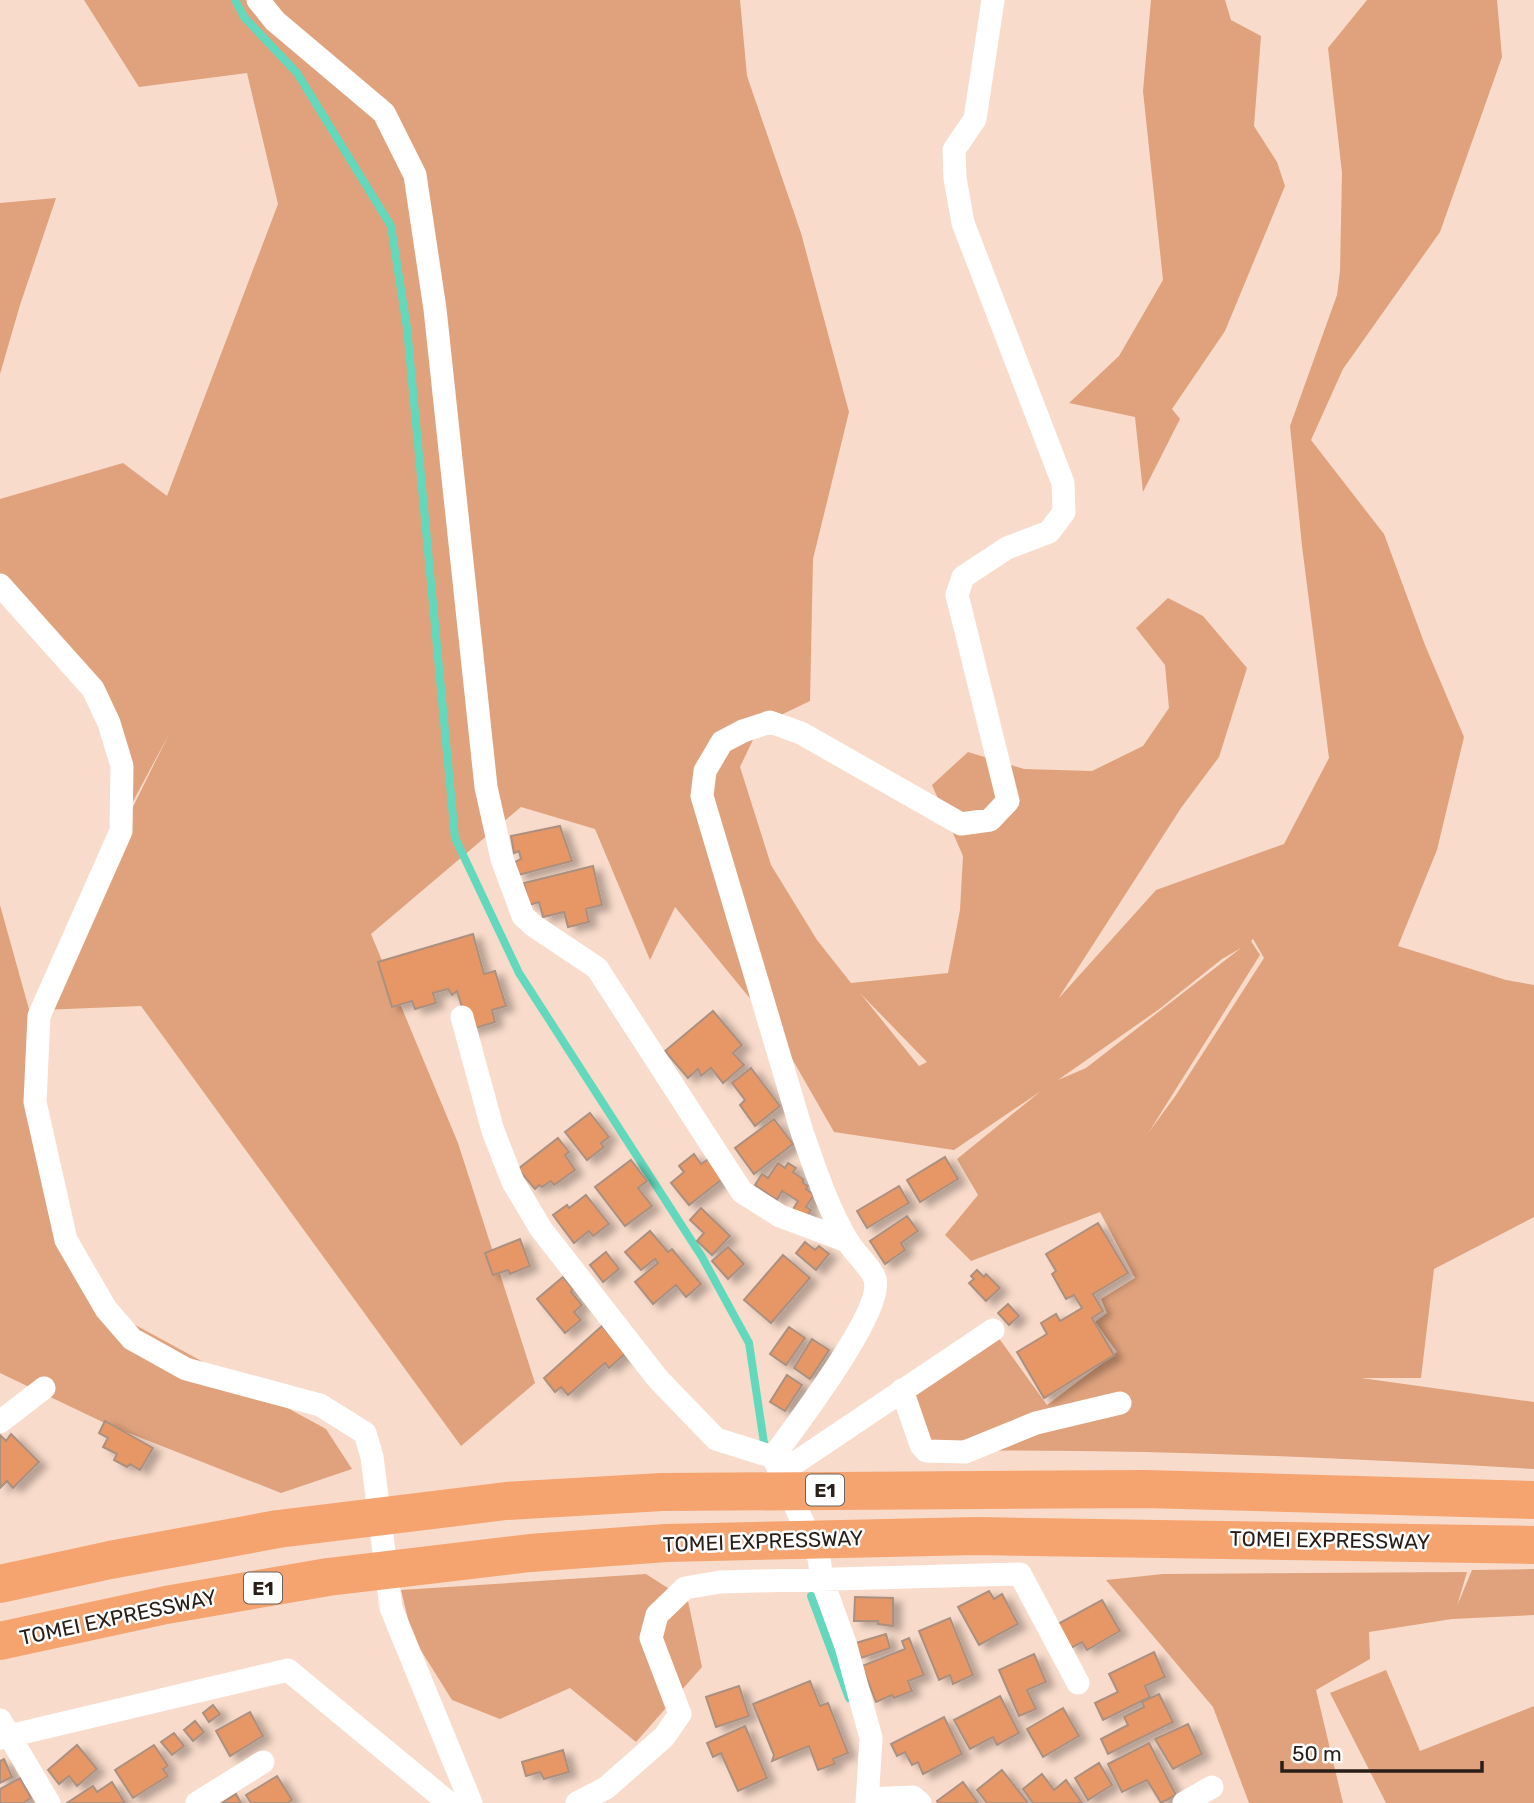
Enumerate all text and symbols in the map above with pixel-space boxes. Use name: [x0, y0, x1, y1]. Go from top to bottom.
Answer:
road number: E1: [806, 1474, 844, 1506]
street label: TOMEI EXPRESSWAY: [662, 1525, 864, 1557]
street label: TOMEI EXPRESSWAY: [1229, 1526, 1431, 1554]
road number: E1: [244, 1572, 282, 1604]
street label: TOMEI EXPRESSWAY: [17, 1584, 219, 1650]
scale bar: [1282, 1730, 1482, 1774]
text: 50 m: [1292, 1741, 1342, 1766]

